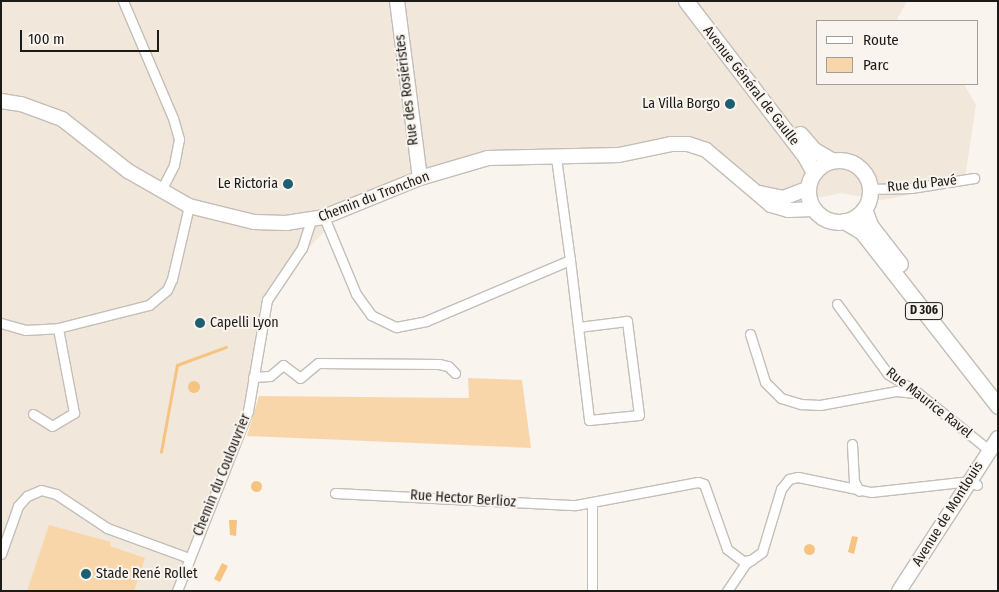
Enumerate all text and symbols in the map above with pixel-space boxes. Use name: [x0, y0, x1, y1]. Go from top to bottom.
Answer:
scale bar: [22, 20, 161, 52]
legend: [816, 20, 979, 85]
street label: Avenue Général de Gaulle: [699, 23, 803, 149]
text: 100 m: [28, 30, 65, 48]
text: Route: [863, 31, 899, 49]
street label: Rue des Rosiéristes: [392, 34, 422, 146]
text: Parc: [863, 56, 889, 74]
place label: La Villa Borgo: [642, 96, 720, 112]
marker: La Villa Borgo: [724, 98, 736, 110]
street label: Chemin du Tronchon: [316, 168, 432, 226]
street label: Rue du Pavé: [887, 172, 957, 196]
place label: Le Rictoria: [218, 176, 278, 192]
marker: Le Rictoria: [282, 178, 294, 190]
road number: D 306: [904, 302, 944, 321]
place label: Capelli Lyon: [210, 315, 279, 331]
marker: Capelli Lyon: [194, 317, 206, 329]
street label: Rue Maurice Ravel: [883, 364, 975, 442]
street label: Chemin du Coulouvrier: [190, 411, 254, 539]
street label: Avenue de Montlouis: [909, 459, 987, 569]
street label: Rue Hector Berlioz: [410, 487, 516, 511]
place label: Stade René Rollet: [96, 566, 198, 582]
marker: Stade René Rollet: [80, 568, 92, 580]

